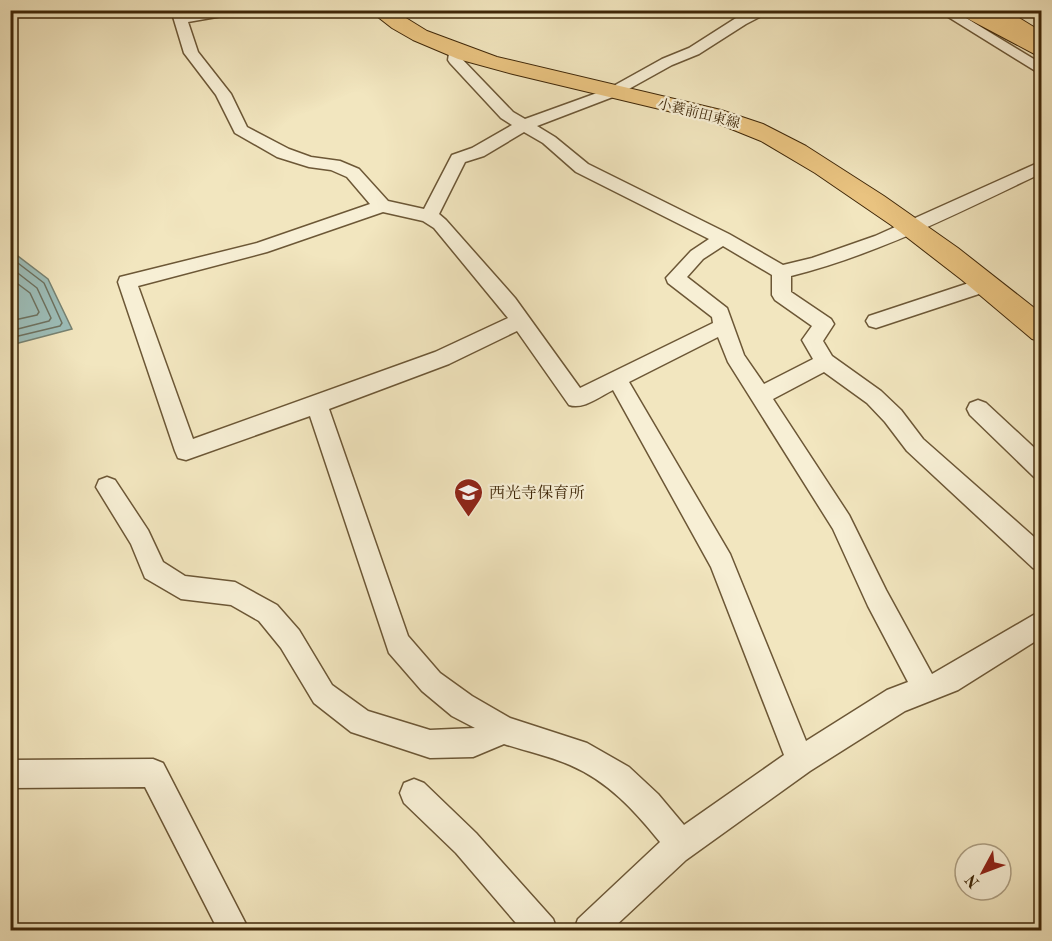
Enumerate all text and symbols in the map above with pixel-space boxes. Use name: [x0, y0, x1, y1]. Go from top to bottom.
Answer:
street label: 小蓑前田東線: [656, 96, 741, 131]
school or university icon: 西光寺保育所: [452, 476, 484, 518]
place label: 西光寺保育所: [489, 484, 585, 502]
north arrow: [953, 842, 1013, 902]
text: N: [963, 870, 983, 890]

